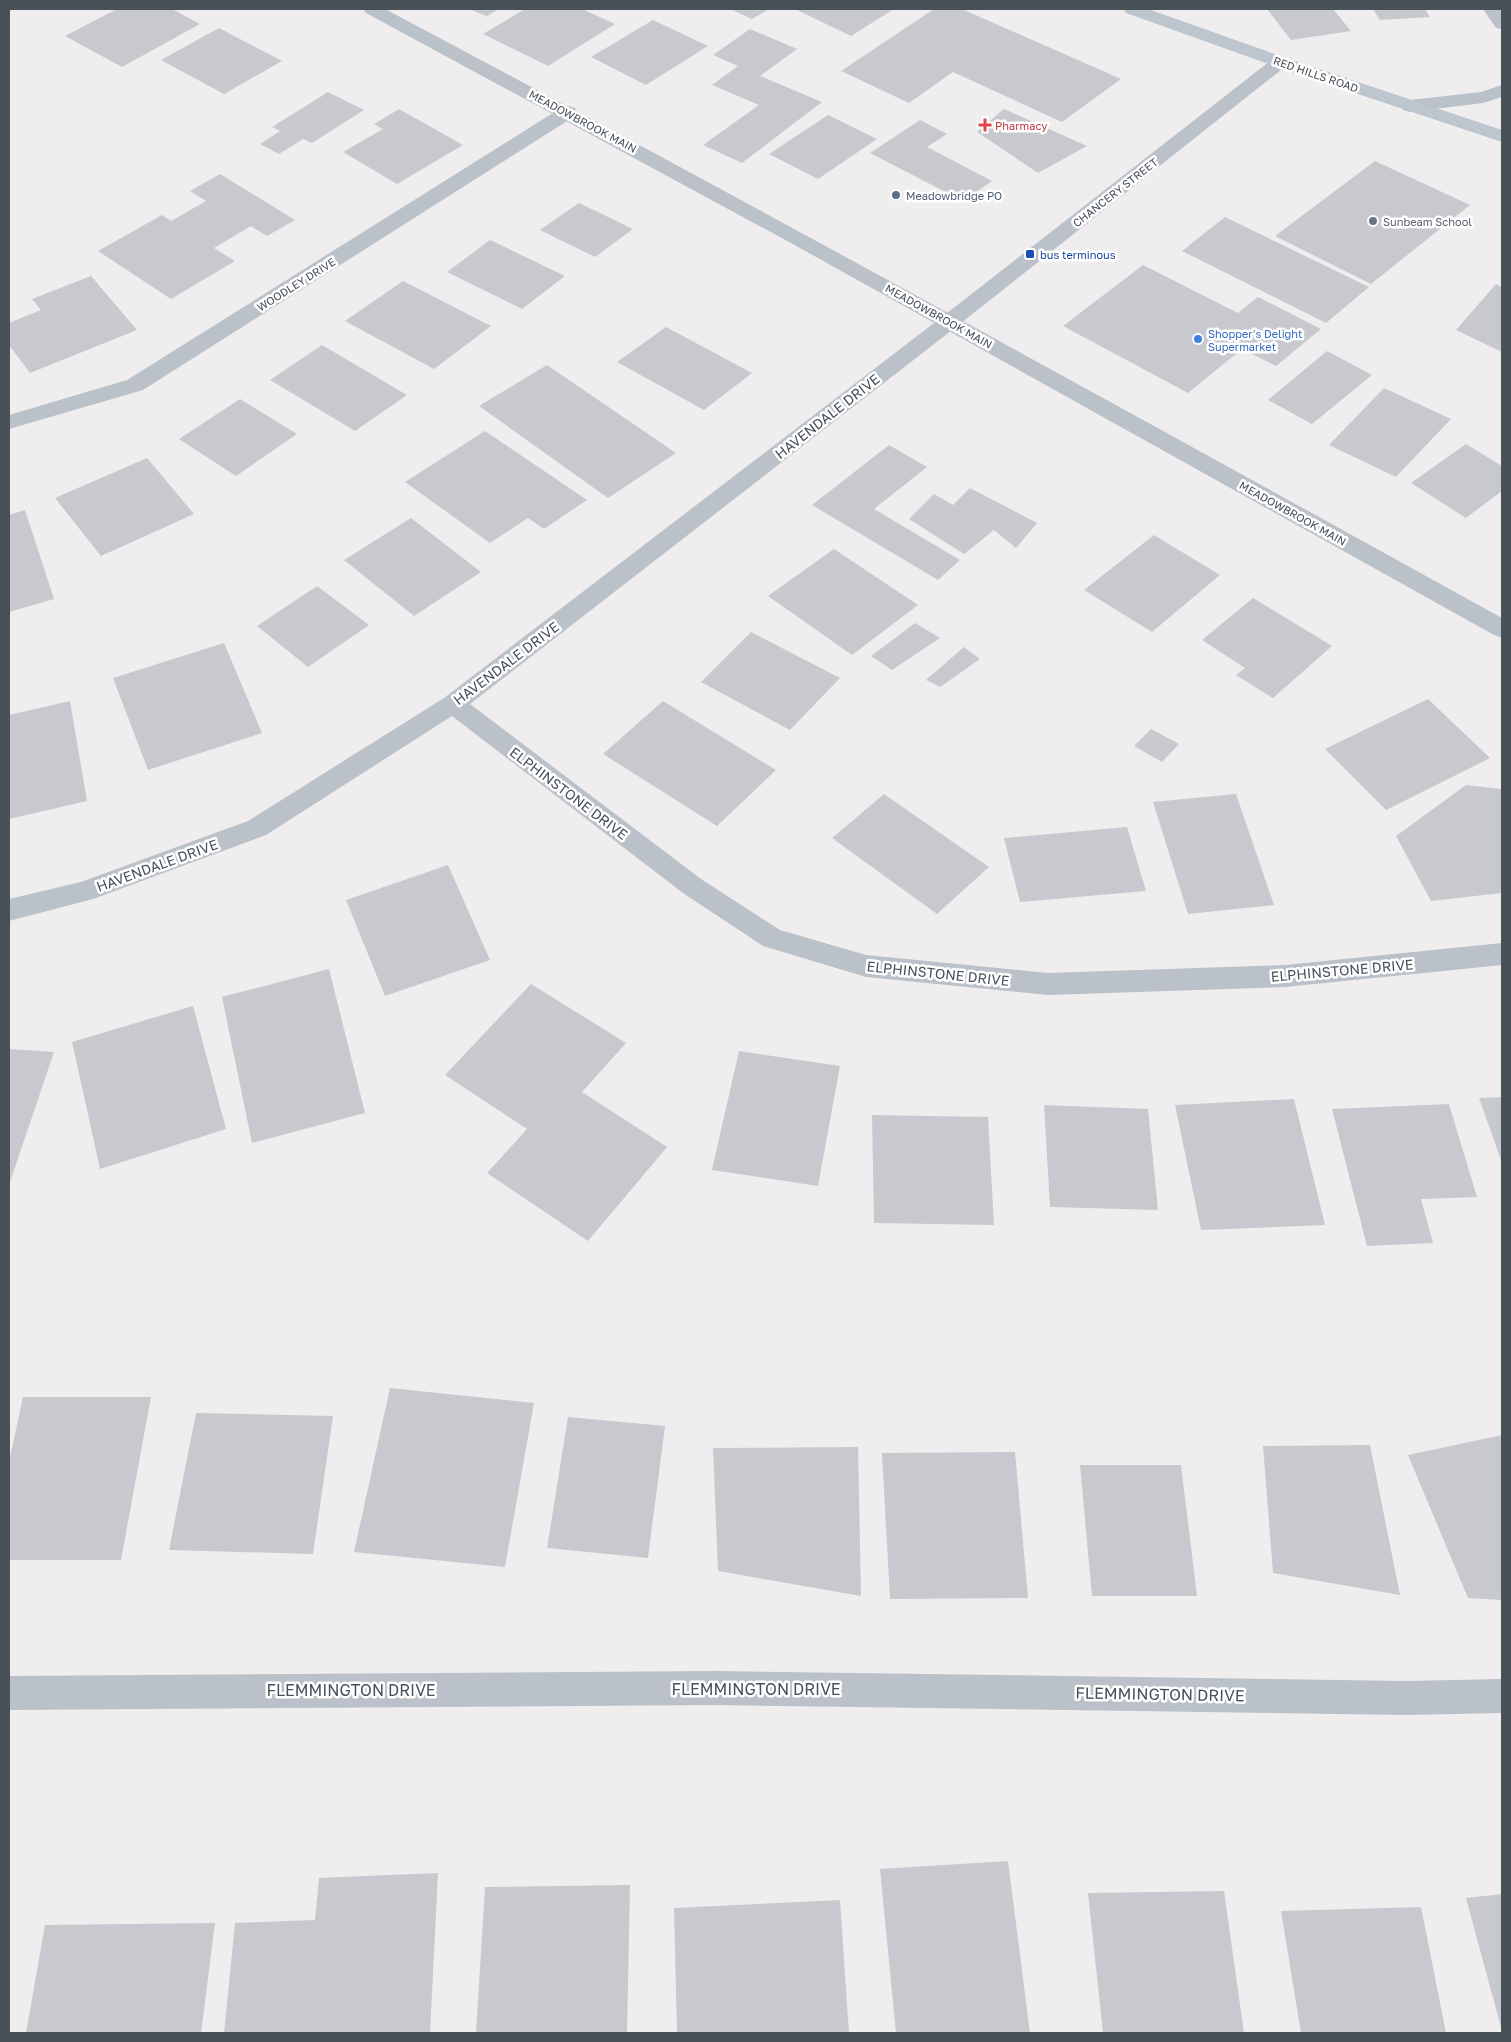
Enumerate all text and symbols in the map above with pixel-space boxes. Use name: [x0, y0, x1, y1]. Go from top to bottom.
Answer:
street label: RED HILLS ROAD: [1272, 53, 1360, 95]
street label: MEADOWBROOK MAIN: [527, 87, 639, 155]
marker: Pharmacy: [979, 119, 991, 131]
place label: Pharmacy: [995, 119, 1047, 132]
street label: CHANCERY STREET: [1070, 155, 1160, 229]
marker: Meadowbridge PO: [890, 189, 902, 201]
place label: Meadowbridge PO: [906, 189, 1002, 202]
marker: Sunbeam School: [1367, 215, 1379, 227]
place label: Sunbeam School: [1383, 215, 1472, 228]
marker: bus terminous: [1024, 248, 1036, 260]
place label: bus terminous: [1040, 248, 1116, 261]
street label: WOODLEY DRIVE: [254, 254, 338, 313]
street label: MEADOWBROOK MAIN: [883, 281, 995, 351]
place label: Shopper's Delight Supermarket: [1208, 327, 1302, 353]
marker: Shopper's Delight Supermarket: [1192, 333, 1204, 345]
street label: HAVENDALE DRIVE: [771, 370, 883, 462]
street label: MEADOWBROOK MAIN: [1237, 478, 1349, 548]
street label: HAVENDALE DRIVE: [450, 618, 562, 708]
street label: ELPHINSTONE DRIVE: [507, 743, 631, 843]
street label: HAVENDALE DRIVE: [94, 835, 220, 895]
street label: ELPHINSTONE DRIVE: [1270, 955, 1414, 985]
street label: ELPHINSTONE DRIVE: [866, 957, 1010, 989]
street label: FLEMMINGTON DRIVE: [671, 1679, 841, 1699]
street label: FLEMMINGTON DRIVE: [266, 1680, 436, 1700]
street label: FLEMMINGTON DRIVE: [1075, 1683, 1245, 1705]

